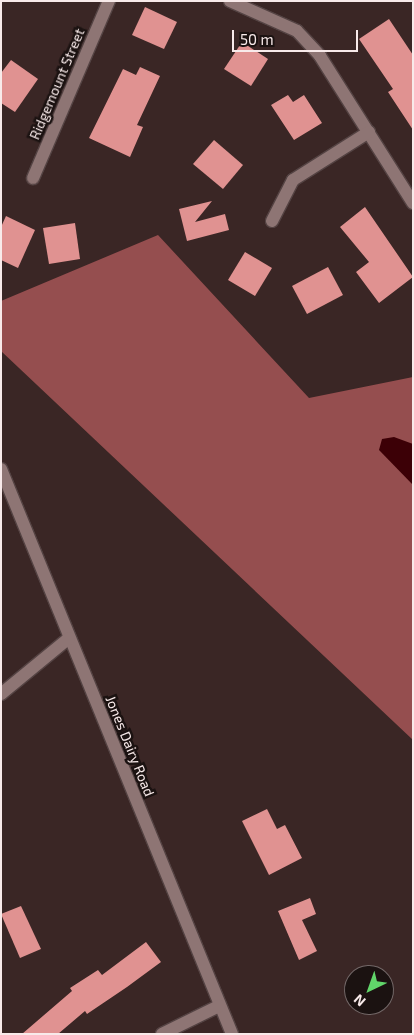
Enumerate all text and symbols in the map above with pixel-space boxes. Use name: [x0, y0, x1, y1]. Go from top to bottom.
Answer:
scale bar: [234, 20, 360, 52]
street label: Ridgemount Street: [26, 26, 88, 142]
text: 50 m: [240, 30, 274, 48]
street label: Jones Dairy Road: [102, 693, 158, 799]
north arrow: [344, 965, 394, 1015]
text: N: [350, 991, 369, 1010]

